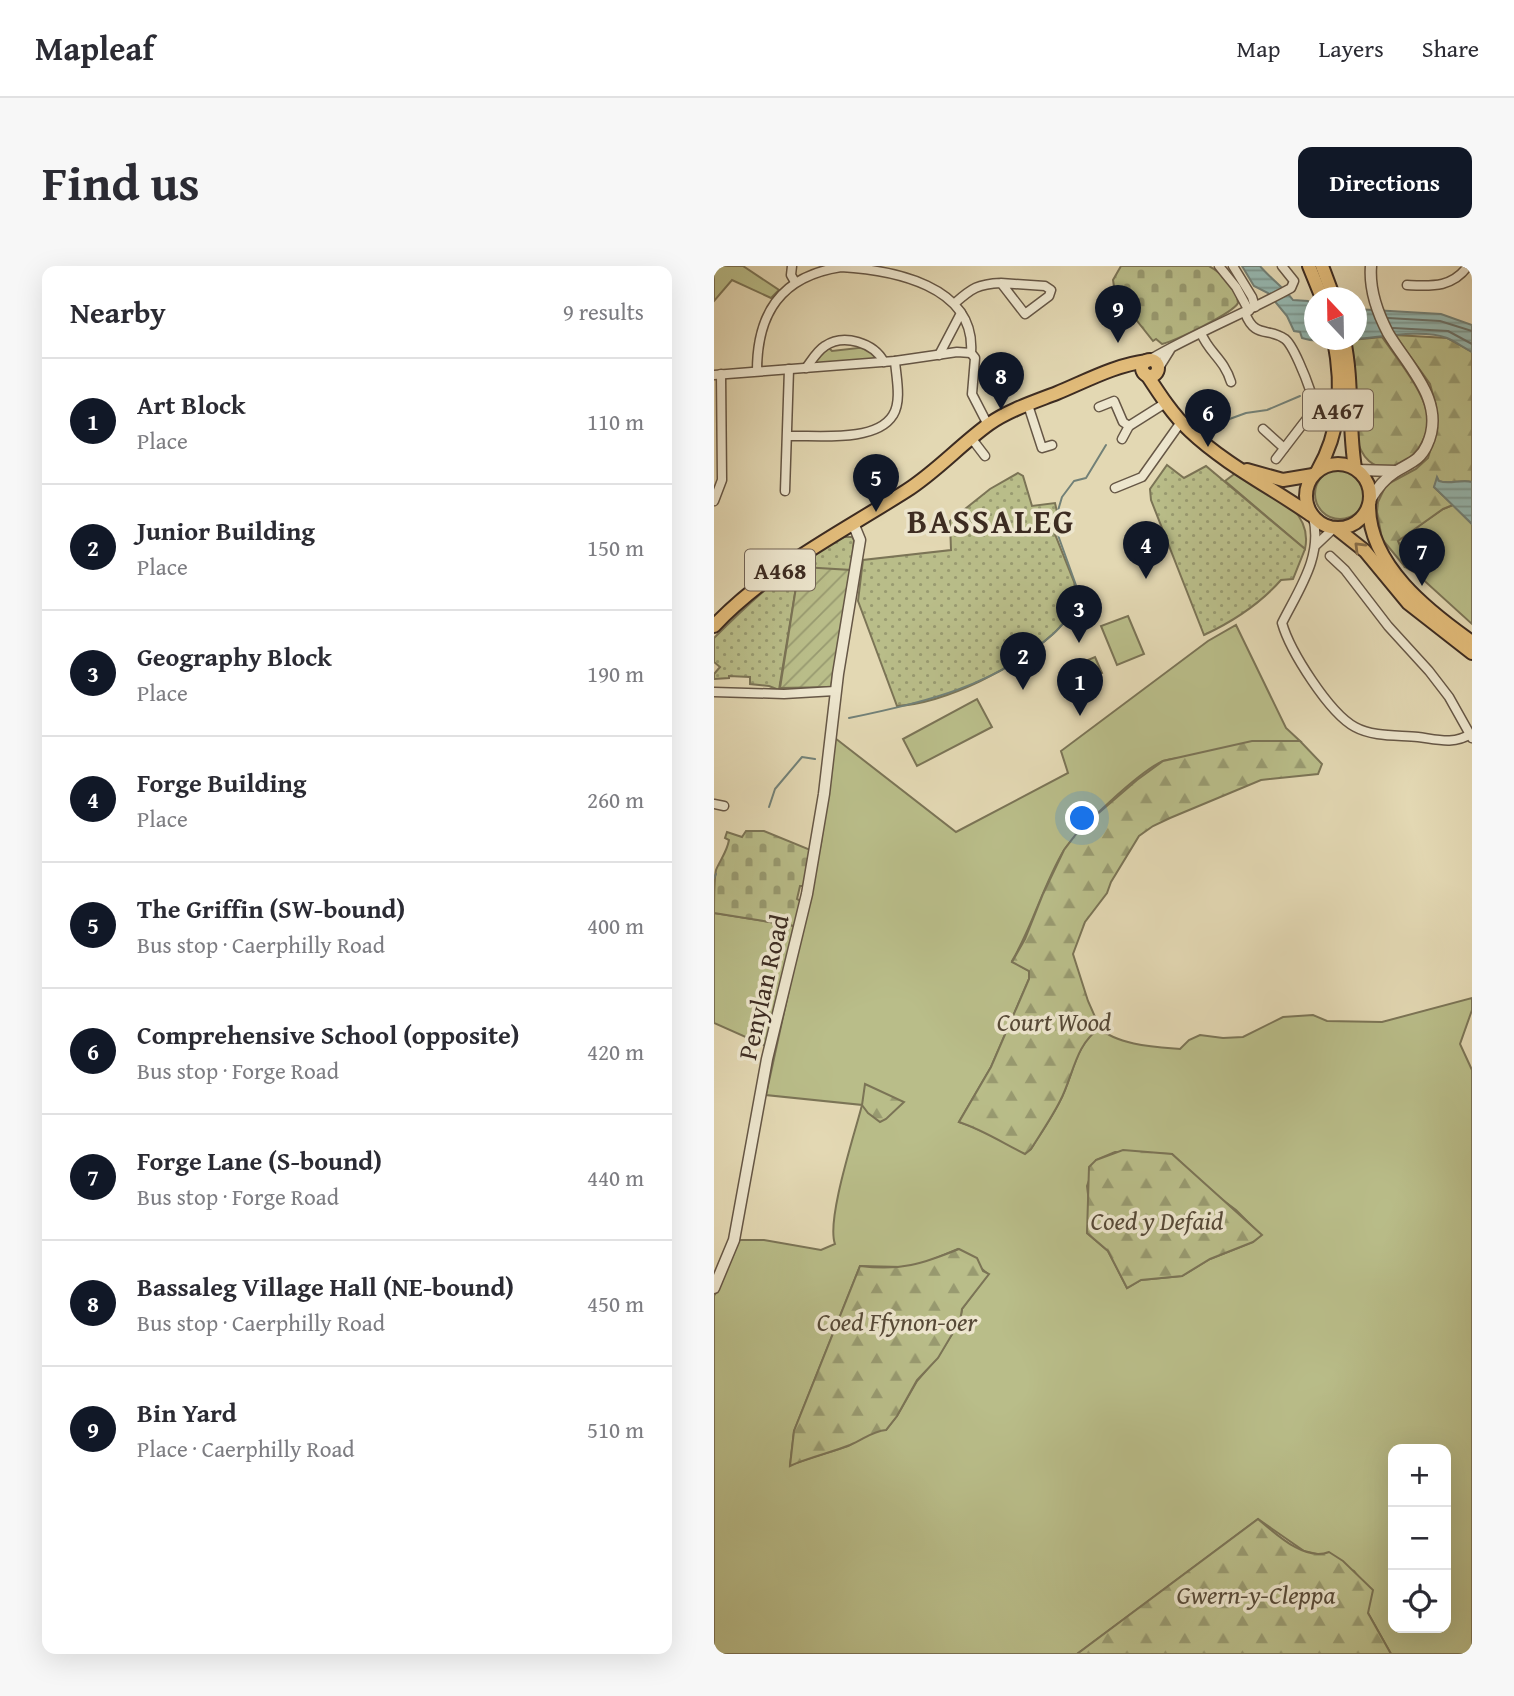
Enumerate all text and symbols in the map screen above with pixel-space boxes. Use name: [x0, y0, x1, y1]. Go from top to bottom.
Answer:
text: Mapleaf: [35, 24, 154, 72]
text: Map: [1237, 31, 1280, 66]
text: Layers: [1318, 31, 1384, 66]
text: Share: [1422, 31, 1479, 66]
text: Find us: [42, 146, 200, 218]
button: Directions: [1298, 147, 1472, 218]
pin: 9: [1095, 285, 1141, 343]
north arrow: [1304, 287, 1367, 350]
text: Nearby: [70, 290, 166, 334]
text: 9 results: [563, 295, 644, 328]
pin: 8: [978, 352, 1024, 410]
text: Art Block: [137, 385, 245, 424]
pin: 6: [1185, 389, 1231, 447]
road number: A467: [1303, 390, 1373, 430]
text: 1: [87, 405, 99, 438]
text: 110 m: [587, 405, 644, 438]
text: Place: [137, 424, 188, 457]
pin: 5: [853, 454, 899, 512]
district label: BASSALEG: [907, 497, 1075, 545]
text: Junior Building: [137, 511, 315, 550]
pin: 4: [1123, 521, 1169, 579]
pin: 7: [1399, 528, 1445, 586]
text: 2: [87, 531, 99, 564]
text: 150 m: [587, 531, 644, 564]
one-way arrow: [1355, 542, 1368, 555]
text: Place: [137, 550, 188, 583]
road number: A468: [745, 550, 815, 590]
pin: 3: [1056, 585, 1102, 643]
pin: 2: [1000, 632, 1046, 690]
text: Geography Block: [137, 637, 332, 676]
text: 3: [87, 657, 99, 690]
text: 190 m: [587, 657, 644, 690]
pin: 1: [1057, 658, 1103, 716]
text: Place: [137, 676, 188, 709]
text: Forge Building: [137, 763, 307, 802]
text: 4: [87, 783, 99, 816]
text: 260 m: [587, 783, 644, 816]
your location: [1065, 801, 1099, 835]
text: Place: [137, 802, 188, 835]
text: The Griffin (SW-bound): [137, 889, 405, 928]
text: 5: [87, 909, 99, 942]
text: 400 m: [587, 909, 644, 942]
street label: Penylan Road: [727, 910, 799, 1064]
text: Bus stop · Caerphilly Road: [137, 928, 385, 961]
park label: Court Wood: [997, 1002, 1111, 1041]
text: Comprehensive School (opposite): [137, 1015, 520, 1054]
text: 6: [87, 1035, 99, 1068]
text: 420 m: [587, 1035, 644, 1068]
text: Bus stop · Forge Road: [137, 1054, 339, 1087]
text: Forge Lane (S-bound): [137, 1141, 382, 1180]
text: 7: [87, 1161, 99, 1194]
text: 440 m: [587, 1161, 644, 1194]
text: Bus stop · Forge Road: [137, 1180, 339, 1213]
park label: Coed y Defaid: [1090, 1201, 1224, 1240]
text: Bassaleg Village Hall (NE-bound): [137, 1267, 514, 1306]
text: 8: [87, 1287, 99, 1320]
text: 450 m: [587, 1287, 644, 1320]
park label: Coed Ffynon-oer: [817, 1302, 978, 1341]
text: Bus stop · Caerphilly Road: [137, 1306, 385, 1339]
text: Bin Yard: [137, 1393, 237, 1432]
text: 9: [87, 1413, 99, 1446]
text: 510 m: [587, 1413, 644, 1446]
text: Place · Caerphilly Road: [137, 1432, 355, 1465]
map controls: [1388, 1444, 1451, 1633]
button: +: [1388, 1444, 1451, 1507]
button: −: [1388, 1507, 1451, 1570]
button: locate: [1388, 1570, 1451, 1633]
park label: Gwern-y-Cleppa: [1176, 1575, 1336, 1614]

